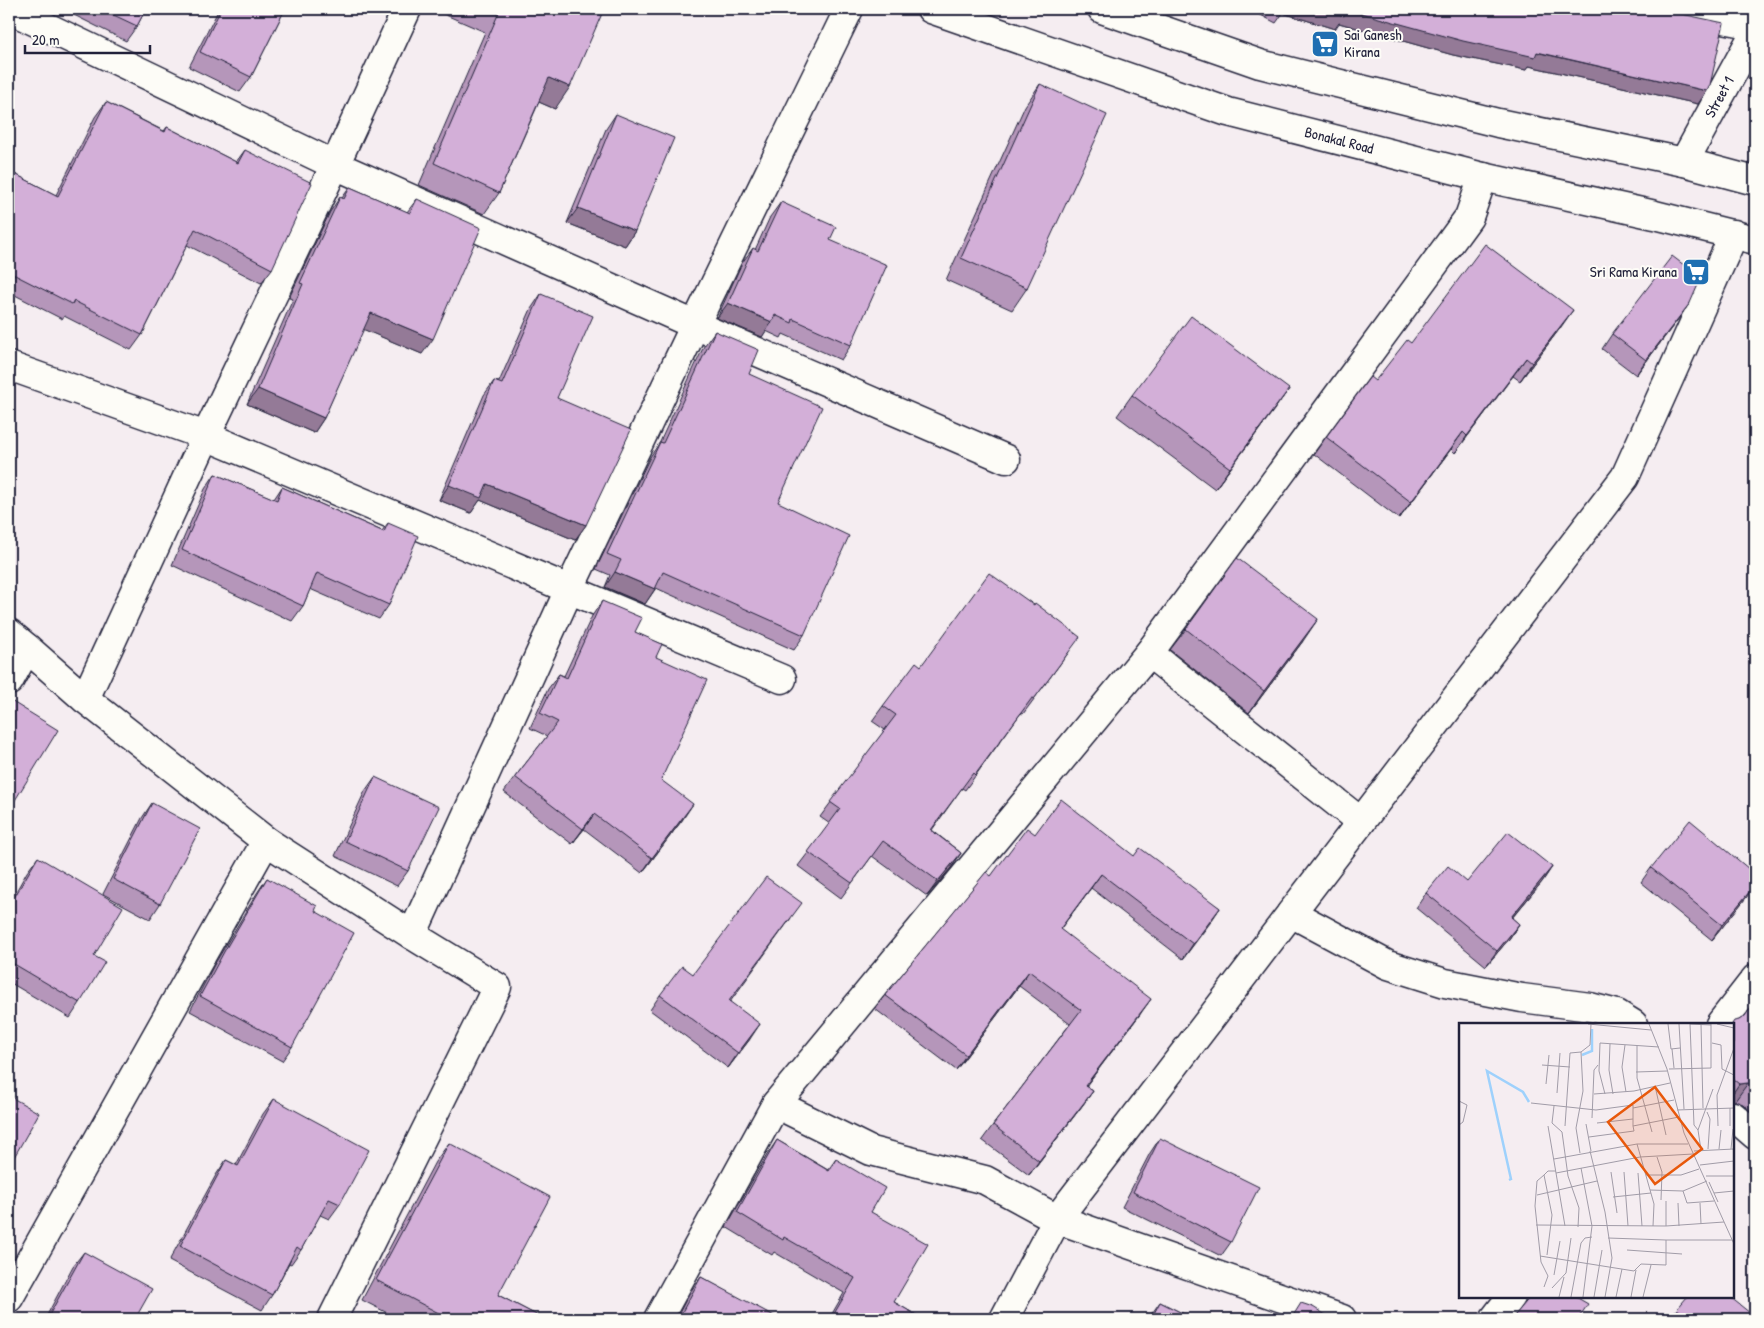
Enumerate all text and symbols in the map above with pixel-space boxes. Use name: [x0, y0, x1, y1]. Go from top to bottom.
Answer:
scale bar: [25, 22, 150, 54]
place label: Sai Ganesh Kirana: [1344, 24, 1401, 62]
text: 20 m: [32, 29, 59, 50]
supermarket icon: Sai Ganesh Kirana: [1310, 29, 1340, 59]
street label: Street 1: [1699, 73, 1739, 121]
street label: Bonakal Road: [1302, 121, 1376, 159]
supermarket icon: Sri Rama Kirana: [1681, 257, 1711, 287]
place label: Sri Rama Kirana: [1590, 261, 1677, 282]
inset map: [1459, 1023, 1734, 1298]

